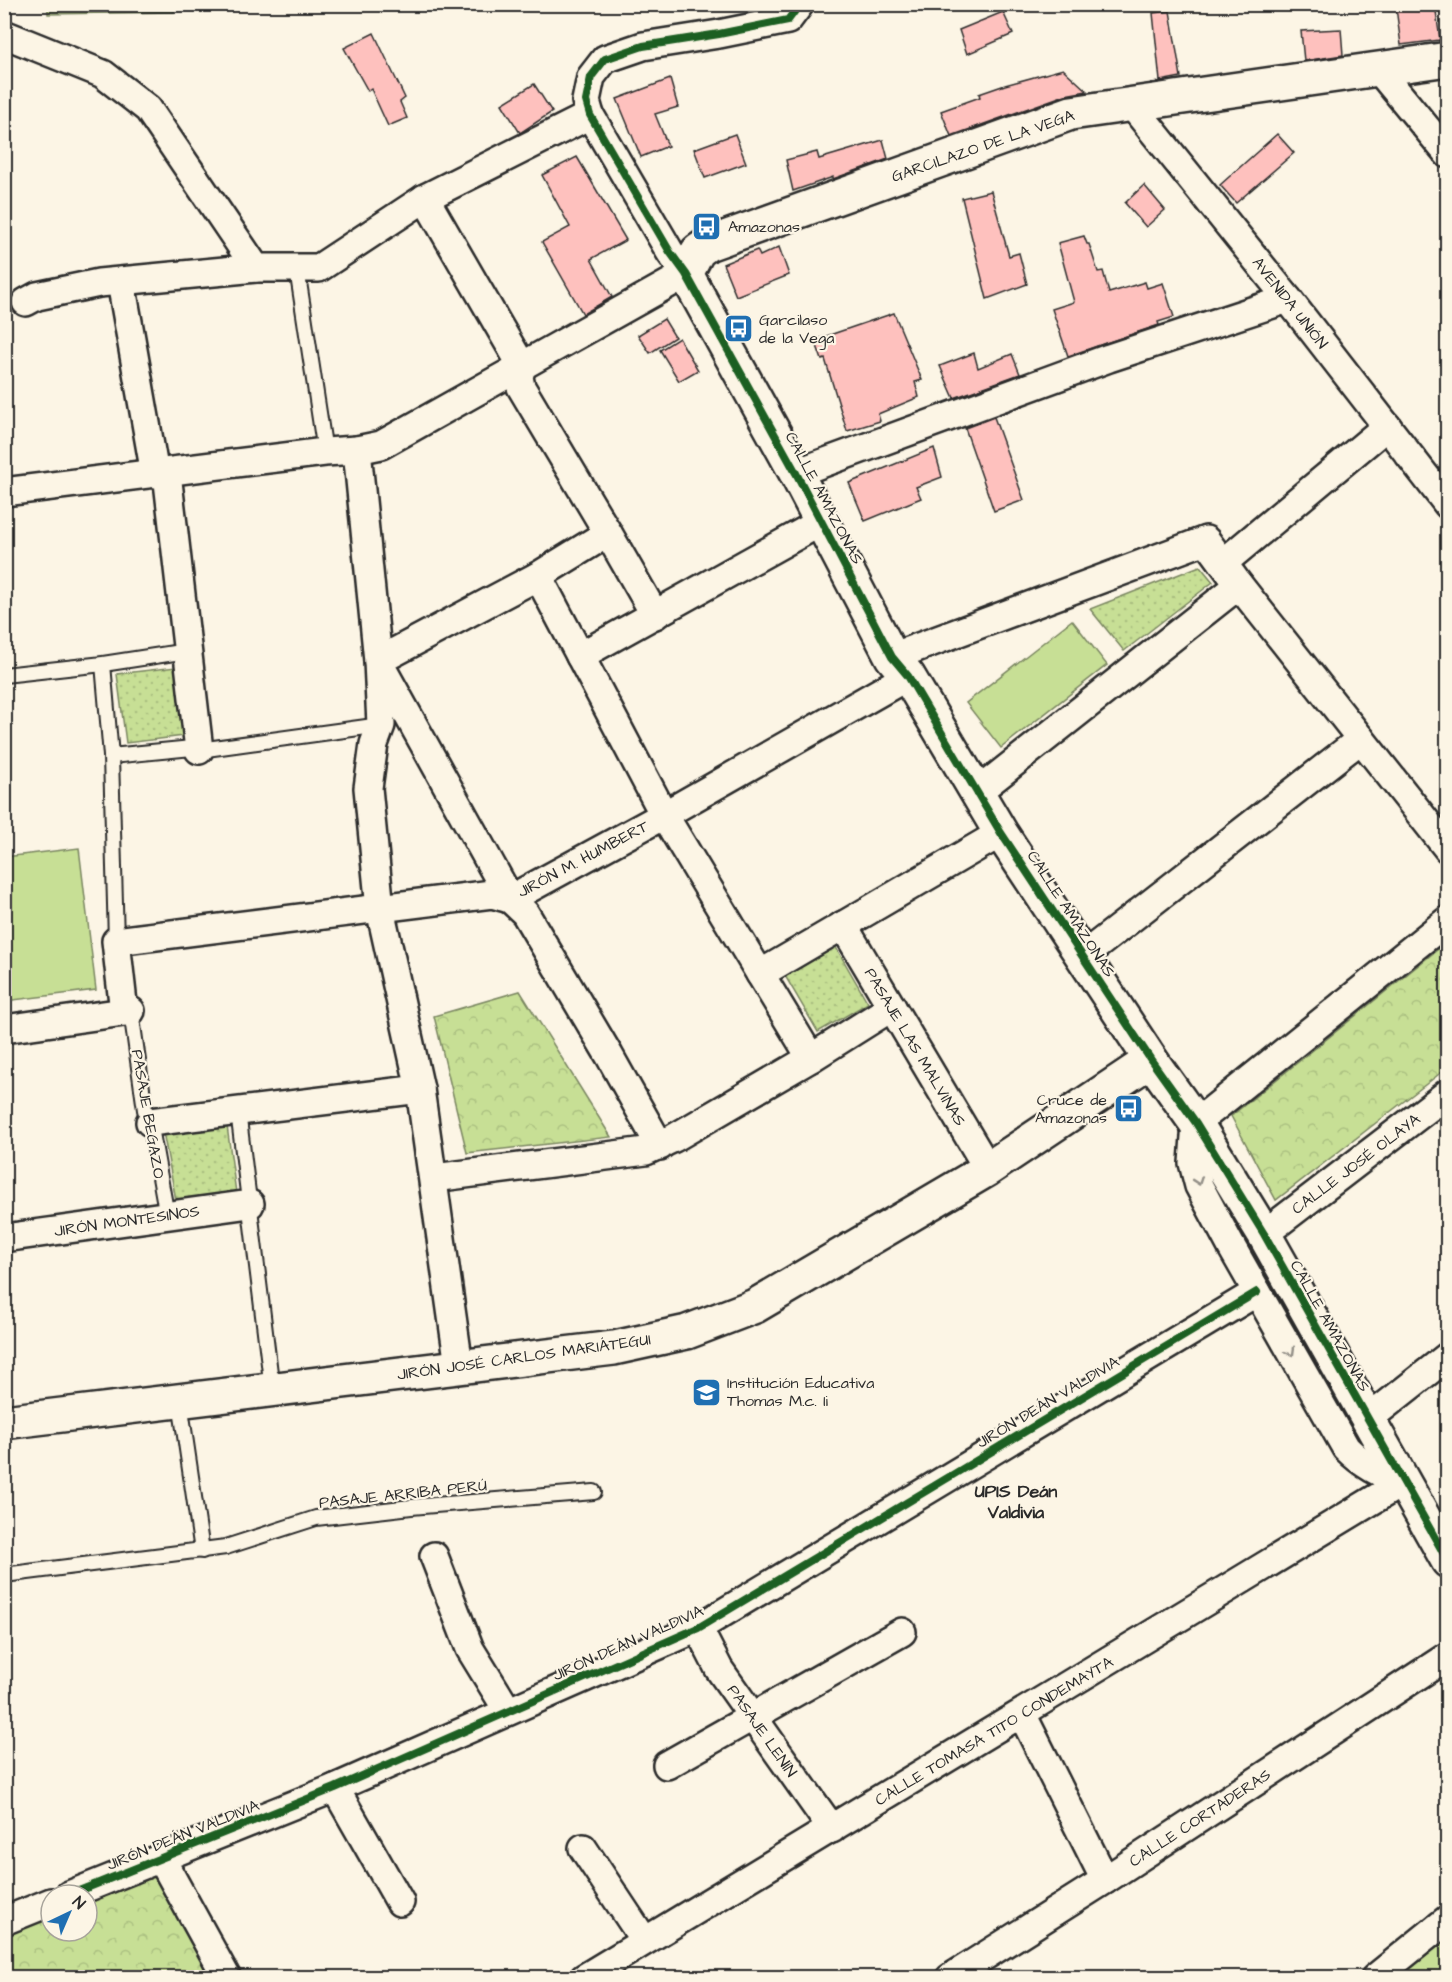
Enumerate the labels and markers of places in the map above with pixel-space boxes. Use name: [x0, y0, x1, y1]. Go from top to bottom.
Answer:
bus stop icon: Amazonas: [691, 211, 723, 243]
place label: Amazonas: [728, 216, 800, 238]
place label: Garcilaso de la Vega: [759, 309, 834, 350]
bus stop icon: Garcilaso de la Vega: [722, 313, 754, 345]
place label: Cruce de Amazonas: [1035, 1089, 1107, 1129]
bus stop icon: Cruce de Amazonas: [1112, 1093, 1144, 1125]
place label: Institución Educativa Thomas M.c. Ii: [727, 1372, 874, 1412]
school or university icon: Institución Educativa Thomas M.c. Ii: [690, 1376, 722, 1408]

